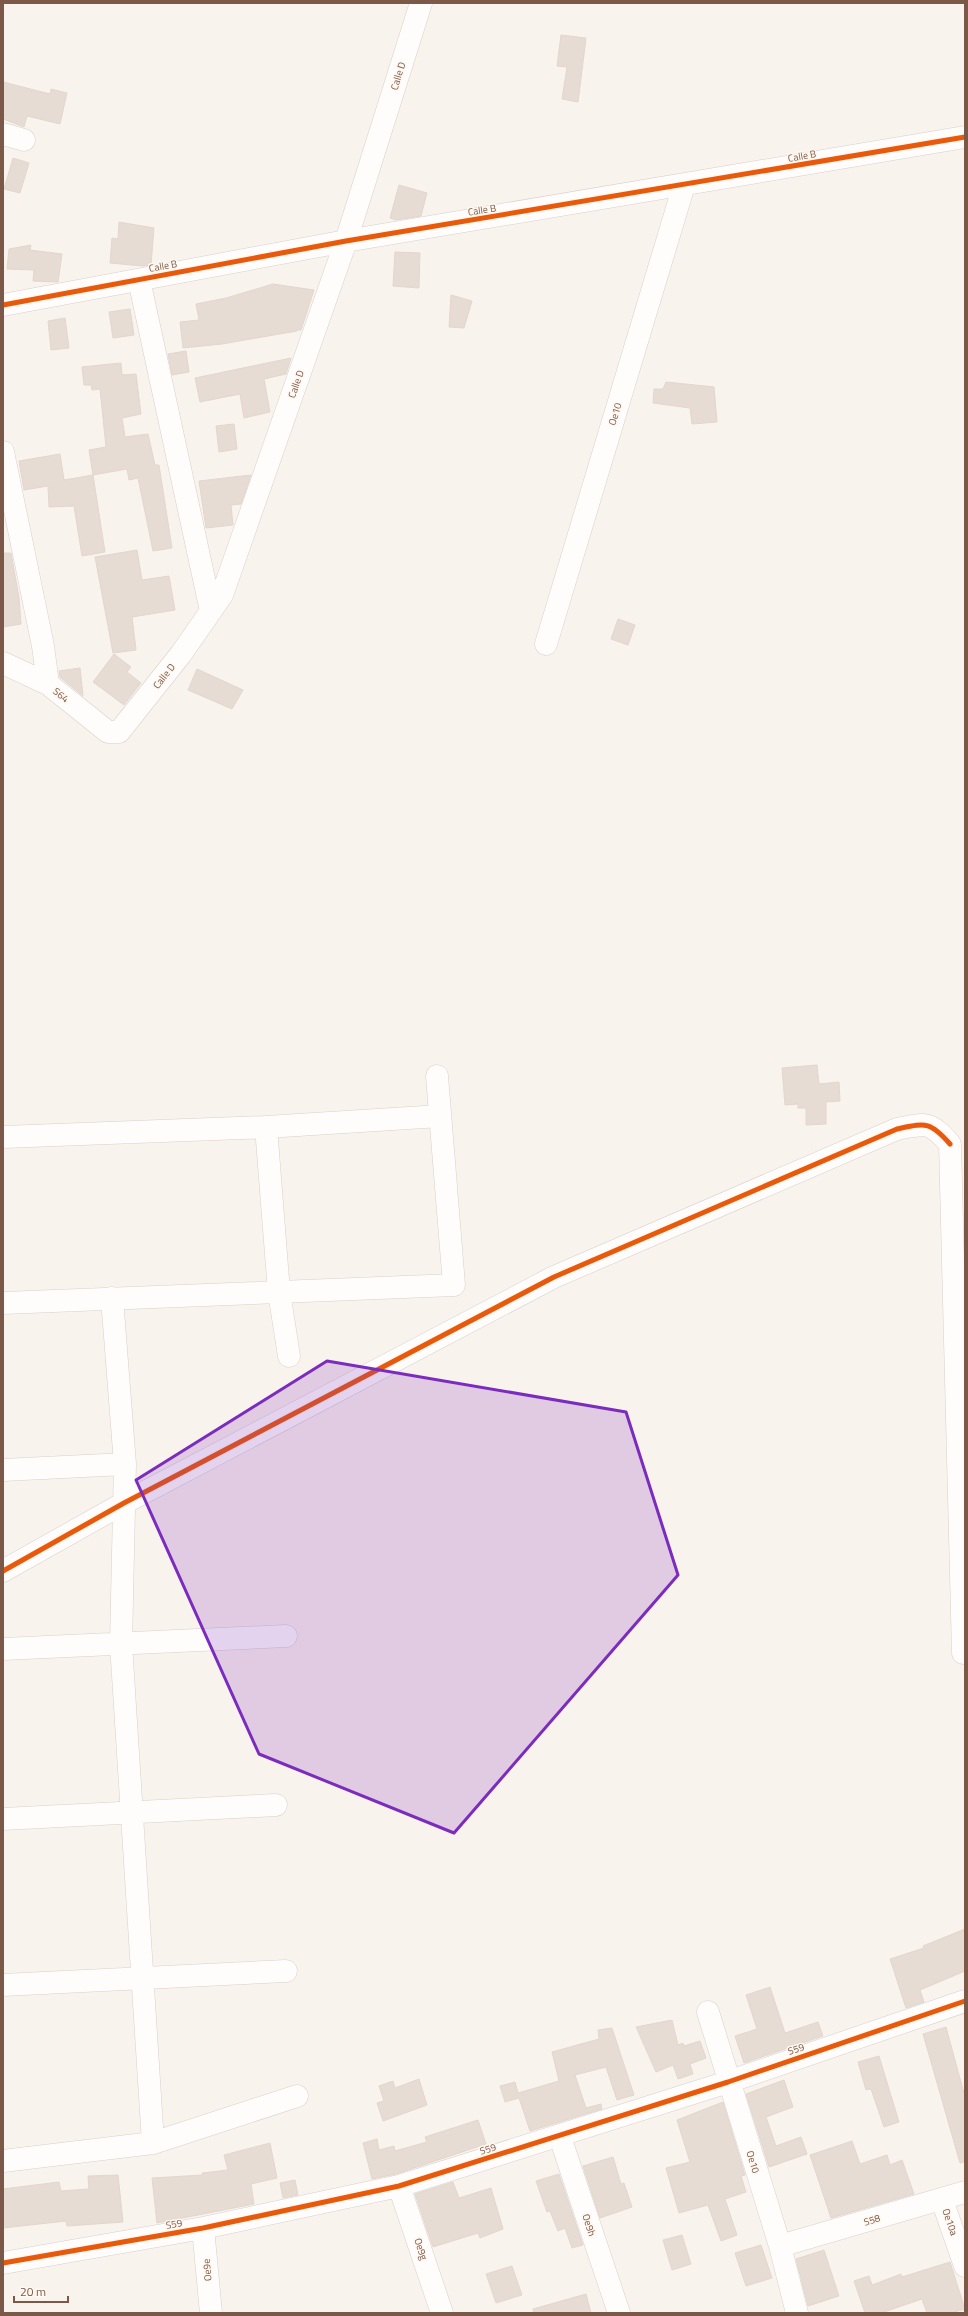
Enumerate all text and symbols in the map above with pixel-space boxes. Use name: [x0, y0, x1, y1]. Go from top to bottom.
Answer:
street label: Calle D: [387, 60, 409, 92]
street label: Calle B: [787, 146, 817, 166]
street label: Calle B: [467, 200, 497, 220]
street label: Calle B: [148, 256, 178, 276]
street label: Calle D: [284, 368, 308, 400]
street label: Oe10: [604, 401, 626, 427]
street label: Calle D: [149, 660, 179, 692]
street label: S64: [50, 684, 72, 706]
street label: S59: [786, 2039, 807, 2059]
street label: S59: [478, 2139, 499, 2159]
street label: Oe10: [742, 2149, 764, 2175]
street label: Oe10a: [938, 2206, 962, 2238]
street label: S58: [862, 2210, 882, 2230]
street label: Oe9h: [578, 2212, 600, 2238]
street label: S59: [165, 2215, 184, 2233]
street label: Oe9g: [410, 2236, 432, 2262]
street label: Oe9e: [199, 2258, 215, 2282]
scale bar: [14, 2278, 68, 2304]
text: 20 m: [20, 2282, 46, 2301]

